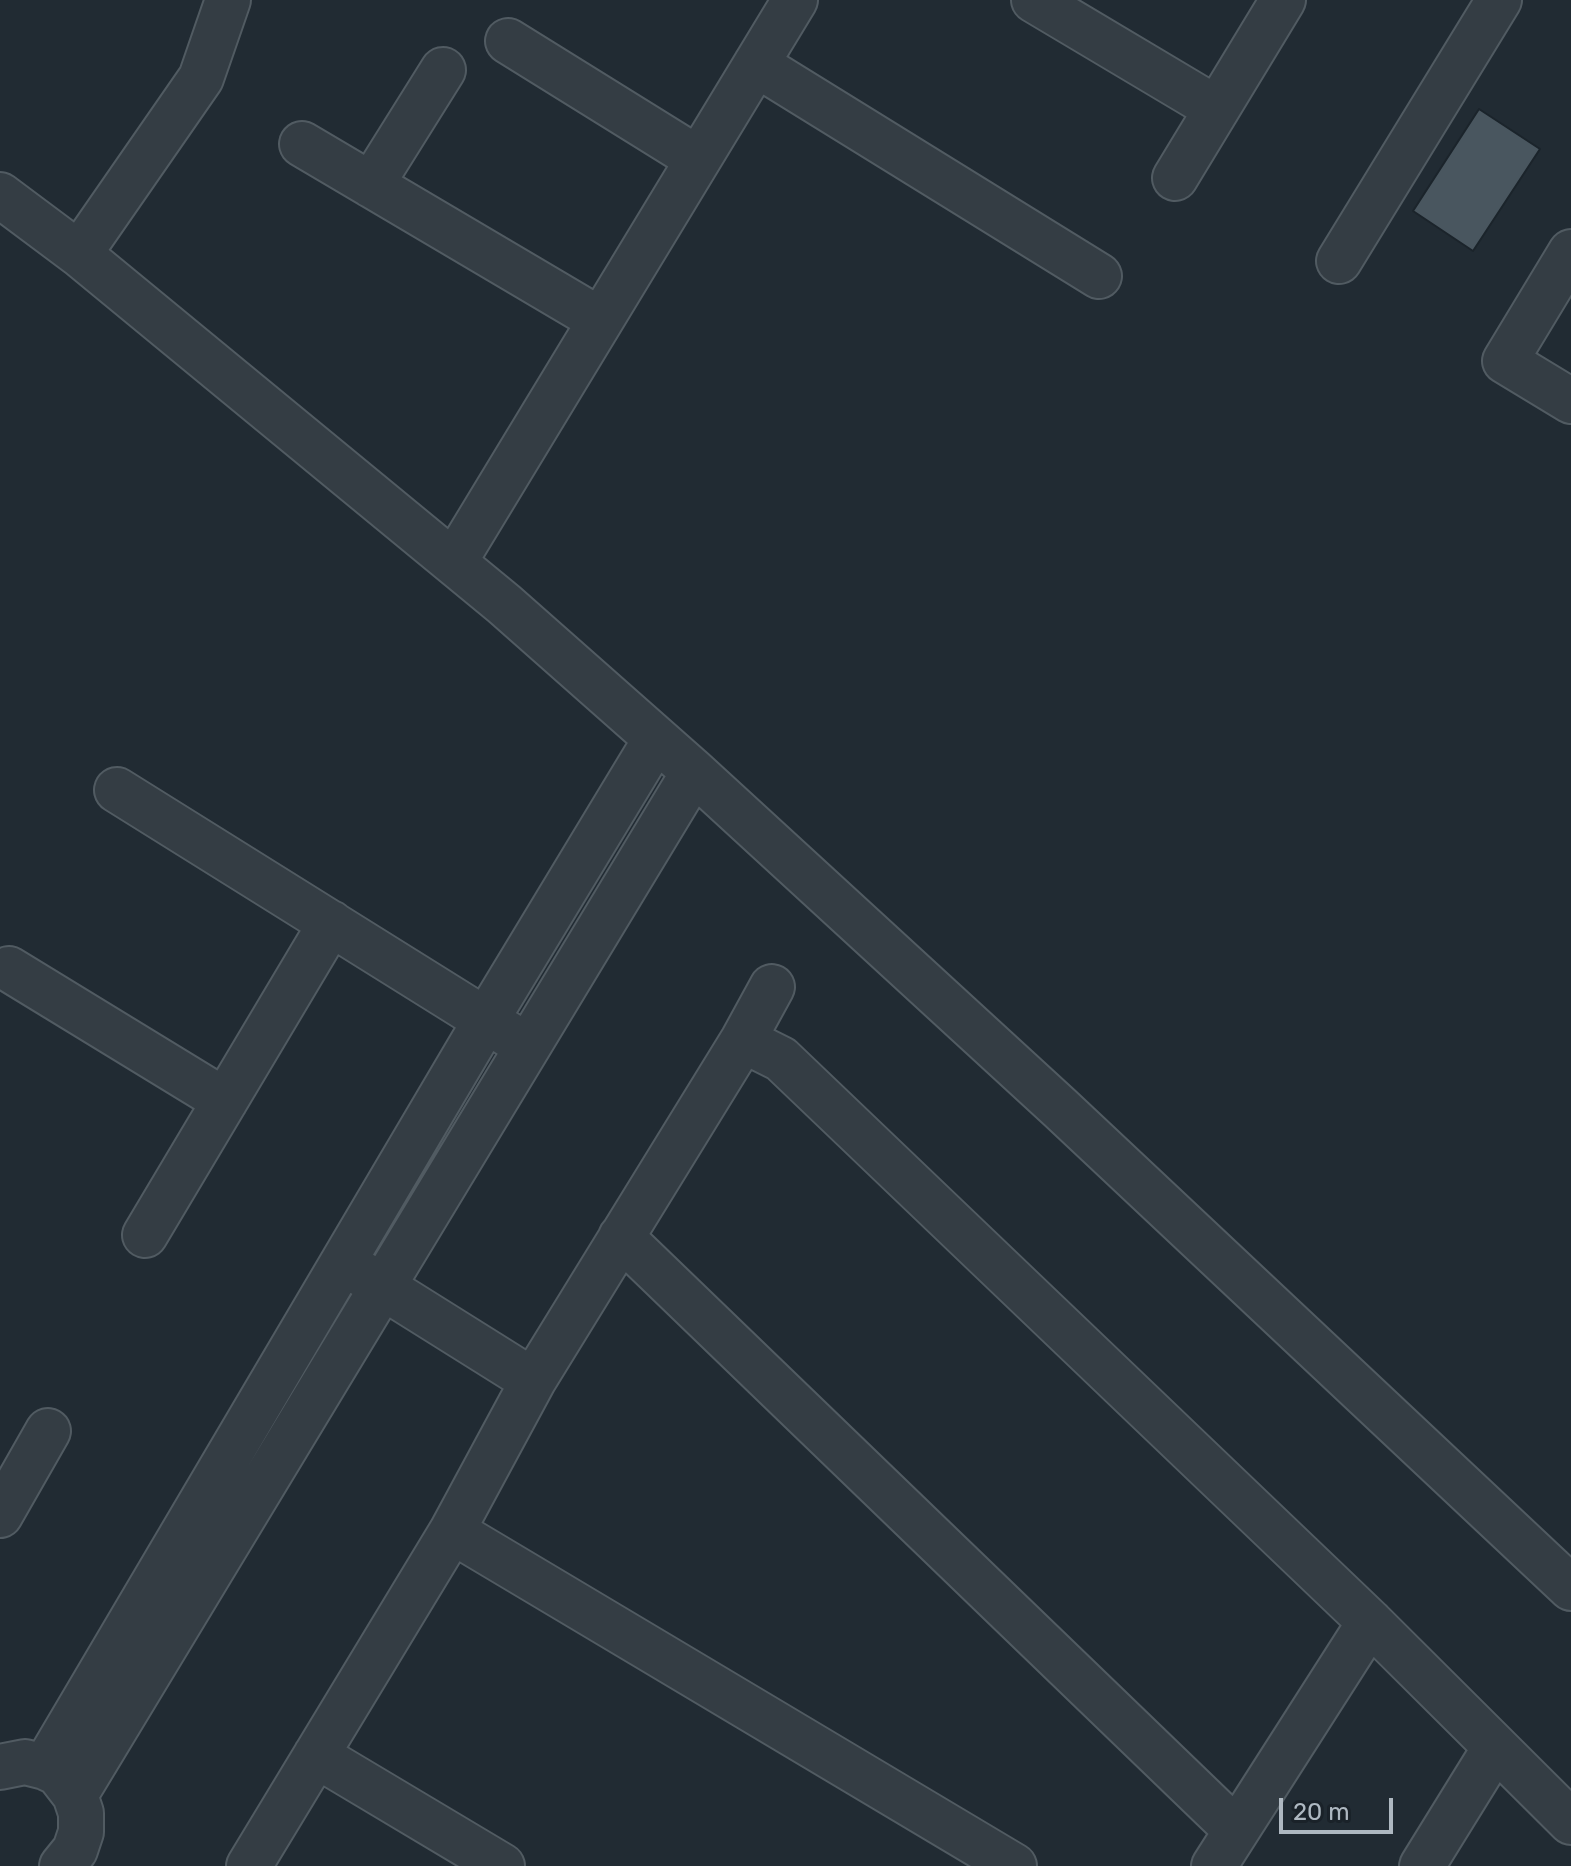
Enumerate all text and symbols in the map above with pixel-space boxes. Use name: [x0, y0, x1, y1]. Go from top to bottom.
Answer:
scale bar: [1283, 1782, 1397, 1832]
text: 20 m: [1293, 1798, 1350, 1826]

